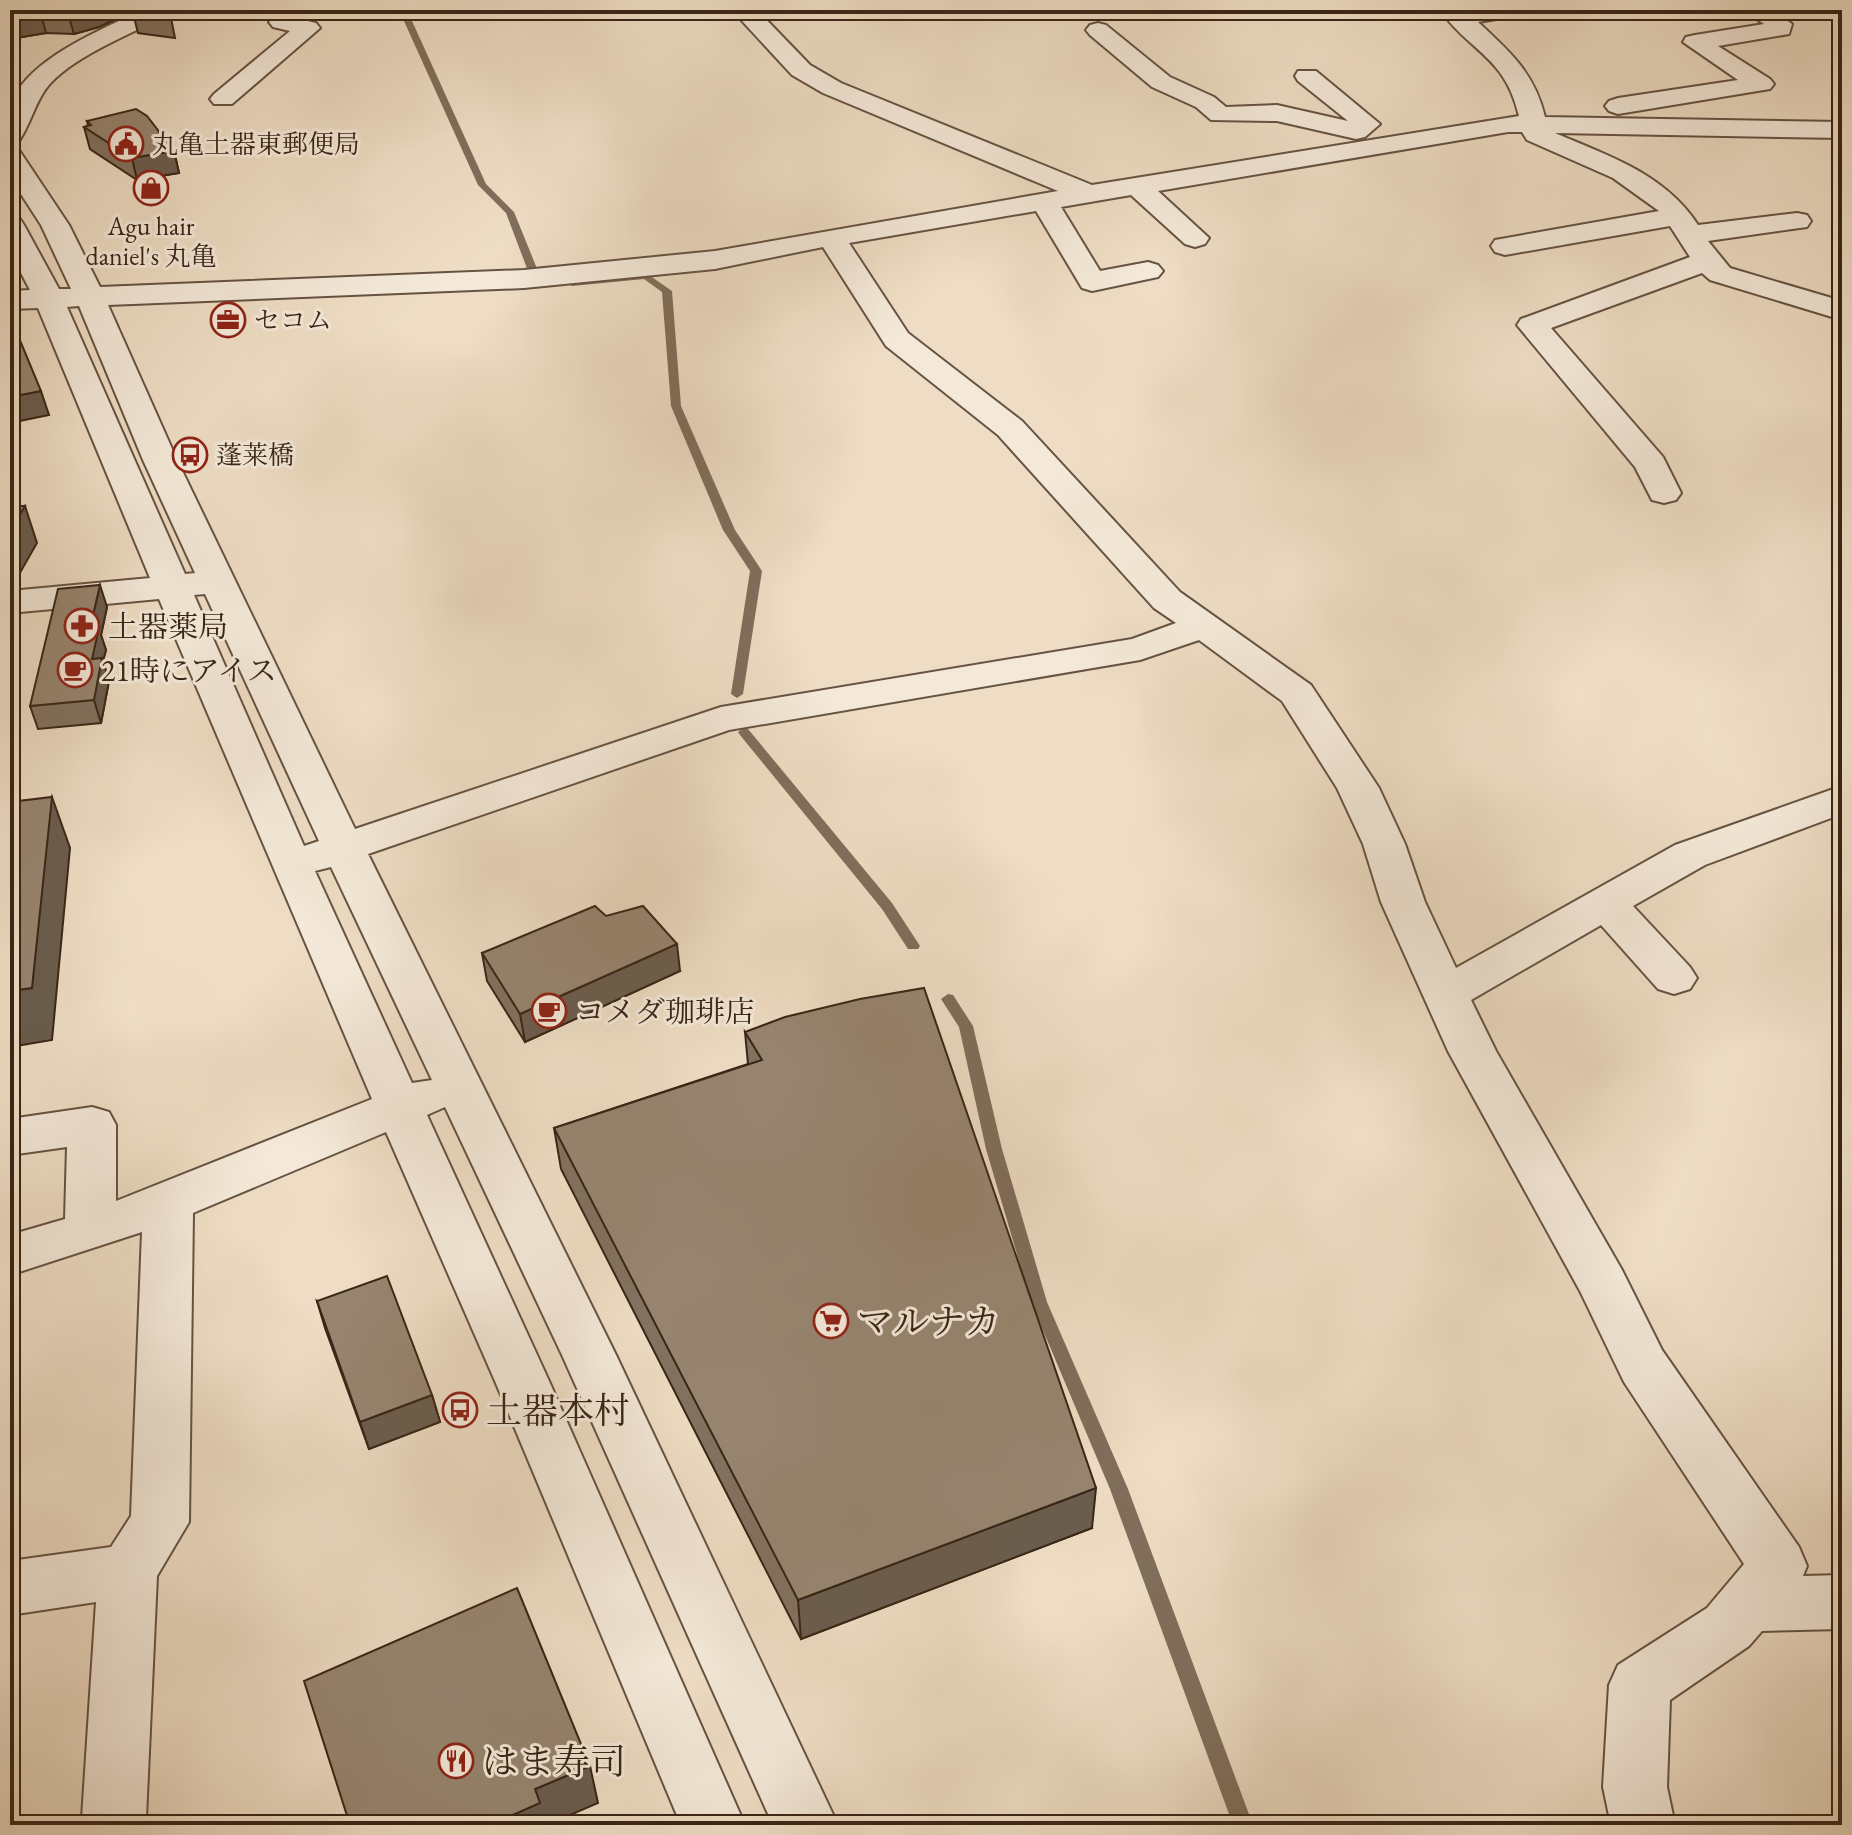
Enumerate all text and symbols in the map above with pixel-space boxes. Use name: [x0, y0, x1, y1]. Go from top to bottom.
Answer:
public building icon: 丸亀土器東郵便局: [107, 125, 145, 163]
place label: 丸亀土器東郵便局: [152, 127, 360, 161]
shop icon: Agu hair daniel's 丸亀: [132, 169, 170, 207]
place label: Agu hair daniel's 丸亀: [86, 209, 216, 273]
office icon: セコム: [209, 301, 247, 339]
place label: セコム: [254, 303, 332, 337]
bus stop icon: 蓬莱橋: [171, 436, 209, 474]
place label: 蓬莱橋: [216, 438, 294, 472]
pharmacy icon: 土器薬局: [63, 607, 101, 645]
place label: 土器薬局: [108, 607, 228, 646]
cafe icon: 21時にアイス: [56, 651, 94, 689]
place label: 21時にアイス: [101, 651, 277, 690]
cafe icon: コメダ珈琲店: [530, 992, 568, 1030]
place label: コメダ珈琲店: [575, 992, 755, 1031]
place label: マルナカ: [857, 1298, 1000, 1345]
supermarket icon: マルナカ: [812, 1302, 850, 1340]
place label: 土器本村: [486, 1387, 630, 1434]
bus stop icon: 土器本村: [441, 1391, 479, 1429]
place label: はま寿司: [482, 1738, 626, 1785]
restaurant icon: はま寿司: [437, 1742, 475, 1780]

